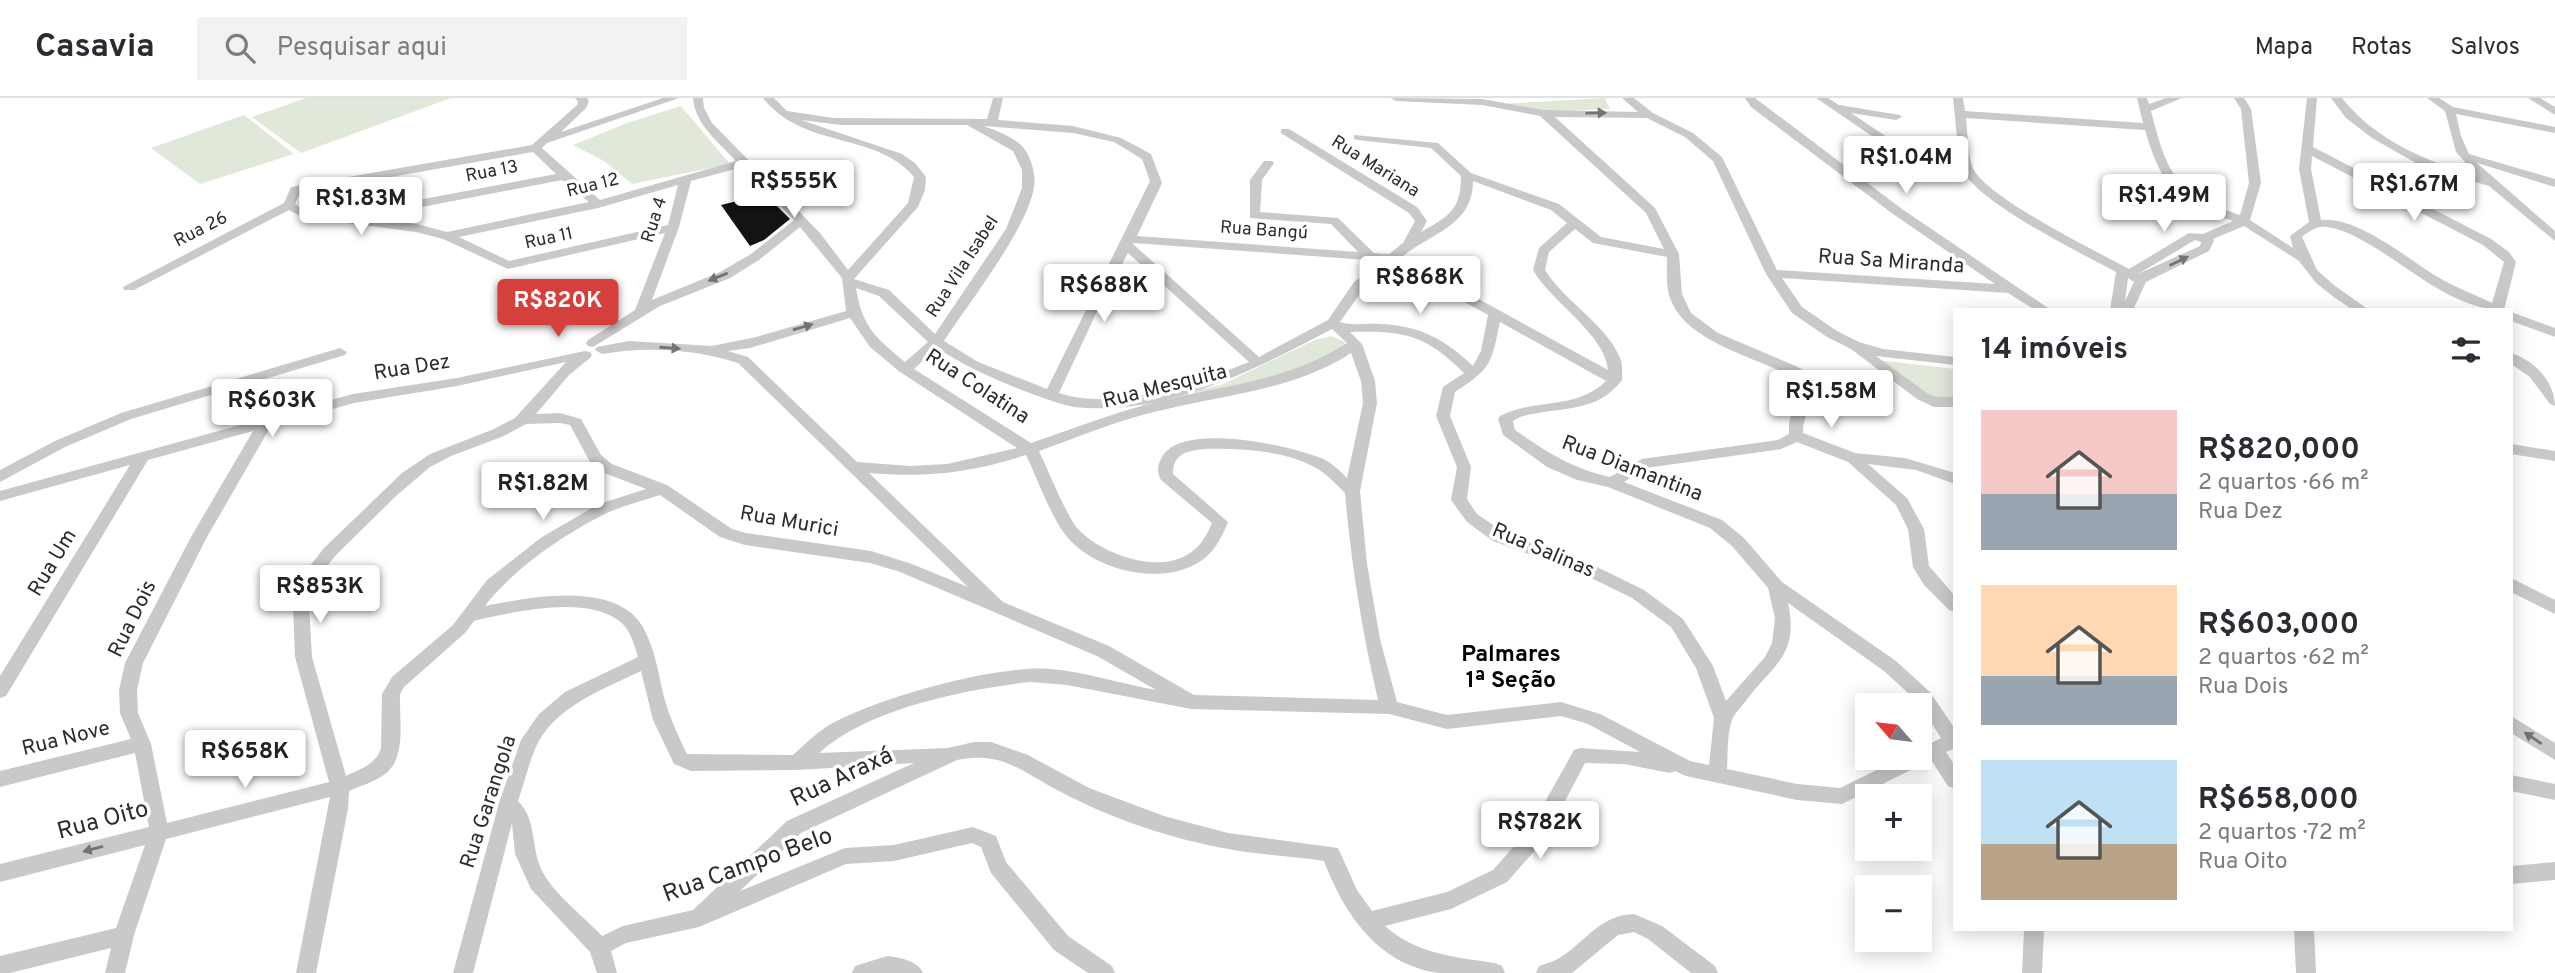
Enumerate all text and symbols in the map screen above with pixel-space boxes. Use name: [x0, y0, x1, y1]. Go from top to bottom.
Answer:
search box: [197, 17, 687, 80]
text: Casavia: [35, 27, 155, 69]
icon: search: [221, 29, 259, 67]
text: Pesquisar aqui: [277, 32, 447, 65]
text: Mapa: [2255, 33, 2313, 63]
text: Rotas: [2351, 33, 2412, 63]
text: Salvos: [2450, 33, 2520, 63]
one-way arrow: [1585, 107, 1607, 118]
street label: Rua Mariana: [1326, 131, 1424, 203]
pin: R$1.04M: [1841, 136, 1971, 196]
text: R$1.04M: [1859, 144, 1953, 173]
street label: Rua 13: [464, 156, 520, 188]
pin: R$555K: [737, 160, 851, 220]
pin: R$1.67M: [2349, 164, 2479, 223]
street label: Rua 12: [564, 168, 622, 204]
text: R$555K: [750, 168, 838, 197]
text: R$1.67M: [2369, 171, 2459, 200]
pin: R$1.49M: [2099, 174, 2229, 234]
pin: R$1.83M: [296, 178, 426, 237]
text: R$1.49M: [2118, 182, 2210, 211]
text: R$1.83M: [315, 185, 407, 214]
street label: Rua 4: [637, 194, 673, 246]
street label: Rua 26: [170, 207, 232, 253]
street label: Rua Vila Isabel: [922, 212, 1004, 322]
street label: Rua Bangú: [1219, 216, 1309, 246]
street label: Rua 11: [523, 223, 575, 255]
street label: Rua Sa Miranda: [1817, 243, 1965, 281]
one-way arrow: [2169, 255, 2189, 266]
pin: R$868K: [1363, 256, 1477, 316]
pin: R$688K: [1047, 264, 1161, 324]
text: R$868K: [1376, 264, 1465, 293]
one-way arrow: [708, 272, 729, 283]
text: R$688K: [1060, 272, 1149, 301]
pin: R$820K: [501, 280, 615, 339]
text: R$820K: [513, 287, 603, 316]
one-way arrow: [792, 321, 814, 332]
icon: filters: [2447, 331, 2485, 369]
text: 14 imóveis: [1981, 332, 2128, 369]
one-way arrow: [660, 342, 682, 353]
street label: Rua Colatina: [920, 343, 1034, 431]
street label: Rua Dez: [372, 349, 452, 387]
street label: Rua Mesquita: [1100, 359, 1230, 415]
pin: R$1.58M: [1766, 370, 1896, 430]
text: R$1.58M: [1785, 378, 1877, 407]
pin: R$603K: [215, 380, 329, 439]
text: R$603K: [228, 387, 316, 416]
street label: Rua Diamantina: [1558, 430, 1706, 508]
text: R$820,000: [2198, 432, 2360, 469]
icon: home: [2037, 438, 2121, 522]
pin: R$1.82M: [478, 462, 608, 522]
text: 2 quartos · 66 m²: [2198, 469, 2369, 498]
text: R$1.82M: [497, 470, 589, 499]
text: Rua Dez: [2198, 498, 2283, 527]
street label: Rua Murici: [738, 500, 840, 544]
street label: Rua Salinas: [1488, 517, 1598, 585]
street label: Rua Um: [22, 524, 84, 602]
pin: R$853K: [263, 566, 377, 625]
text: R$853K: [276, 573, 364, 602]
street label: Rua Dois: [103, 576, 163, 662]
text: R$603,000: [2198, 607, 2359, 644]
icon: home: [2037, 613, 2121, 697]
district label: Palmares 1ª Seção: [1461, 641, 1561, 696]
text: 2 quartos · 62 m²: [2198, 644, 2369, 673]
text: Rua Dois: [2198, 673, 2288, 702]
north arrow: [1855, 693, 1932, 770]
map controls: [1855, 693, 1932, 952]
street label: Rua Nove: [19, 715, 113, 763]
pin: R$658K: [188, 730, 302, 790]
one-way arrow: [2524, 731, 2542, 745]
street label: Rua Garangola: [455, 732, 523, 872]
text: R$658K: [201, 738, 289, 767]
street label: Rua Araxá: [786, 741, 898, 815]
text: R$658,000: [2198, 782, 2359, 819]
button: +: [1855, 784, 1932, 861]
icon: home: [2037, 788, 2121, 872]
street label: Rua Oito: [54, 794, 152, 848]
pin: R$782K: [1483, 802, 1597, 861]
text: R$782K: [1497, 809, 1583, 838]
text: 2 quartos · 72 m²: [2198, 819, 2366, 848]
street label: Rua Campo Belo: [659, 821, 837, 911]
one-way arrow: [82, 844, 104, 855]
text: Rua Oito: [2198, 848, 2288, 877]
button: −: [1855, 875, 1932, 952]

